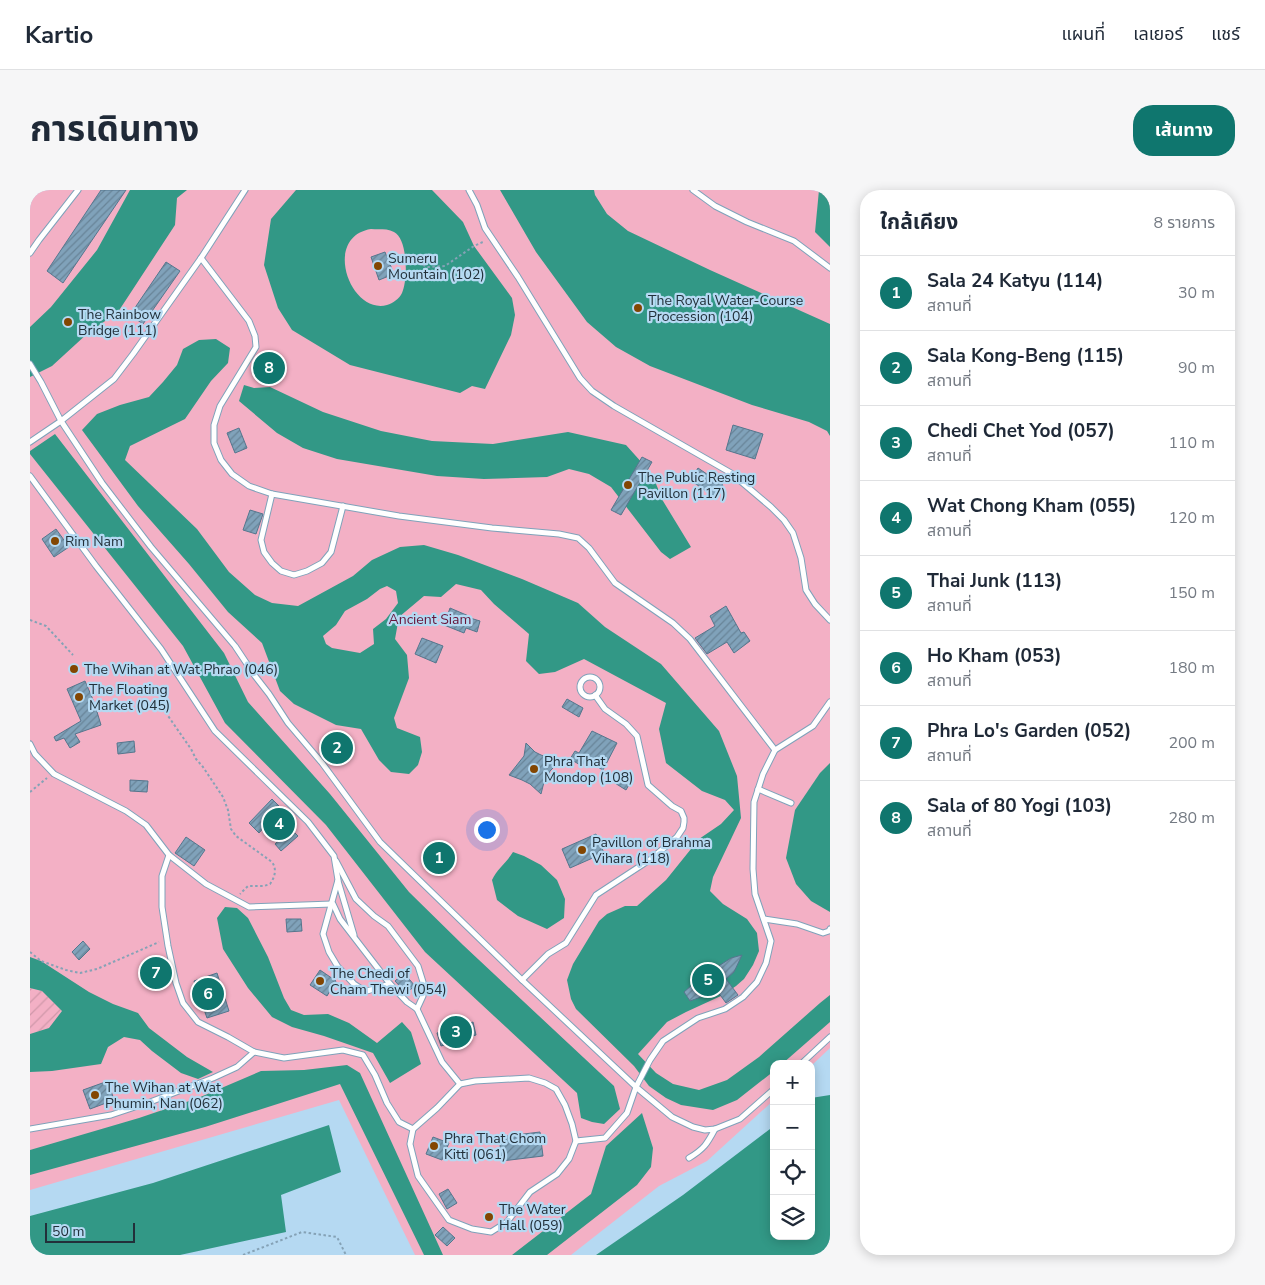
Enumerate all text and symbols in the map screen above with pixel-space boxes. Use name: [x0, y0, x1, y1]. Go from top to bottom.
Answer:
text: Kartio: [25, 19, 93, 51]
text: แผนที่: [1061, 22, 1105, 46]
text: เลเยอร์: [1133, 22, 1183, 46]
text: แชร์: [1211, 22, 1240, 46]
button: เส้นทาง: [1133, 105, 1235, 156]
text: การเดินทาง: [30, 106, 199, 153]
text: ใกล้เคียง: [880, 208, 958, 236]
text: 8 รายการ: [1154, 212, 1215, 234]
place label: Sumeru Mountain (102): [388, 249, 485, 284]
marker: Sumeru Mountain (102): [372, 260, 384, 272]
text: Sala 24 Katyu (114): [927, 268, 1103, 294]
text: 1: [891, 282, 901, 304]
text: 30 m: [1178, 282, 1215, 304]
place label: The Royal Water-Course Procession (104): [648, 291, 803, 326]
text: สถานที่: [927, 295, 972, 317]
marker: The Royal Water-Course Procession (104): [632, 302, 644, 314]
place label: The Rainbow Bridge (111): [78, 305, 161, 340]
marker: The Rainbow Bridge (111): [62, 316, 74, 328]
text: Sala Kong-Beng (115): [927, 343, 1124, 369]
pin: 8: [253, 349, 285, 387]
text: 2: [891, 357, 901, 379]
text: 90 m: [1178, 357, 1215, 379]
text: สถานที่: [927, 370, 972, 392]
text: Chedi Chet Yod (057): [927, 418, 1115, 444]
text: 3: [891, 432, 901, 454]
text: 110 m: [1168, 432, 1215, 454]
text: สถานที่: [927, 445, 972, 467]
place label: The Public Resting Pavillon (117): [638, 468, 755, 503]
marker: The Public Resting Pavillon (117): [622, 479, 634, 491]
text: Wat Chong Kham (055): [927, 493, 1136, 519]
text: 4: [891, 507, 901, 529]
text: 120 m: [1168, 507, 1215, 529]
text: สถานที่: [927, 520, 972, 542]
place label: Rim Nam: [65, 532, 123, 551]
marker: Rim Nam: [49, 535, 61, 547]
text: Thai Junk (113): [927, 568, 1062, 594]
text: 5: [891, 582, 901, 604]
text: 150 m: [1168, 582, 1215, 604]
text: สถานที่: [927, 595, 972, 617]
park label: Ancient Siam: [388, 610, 472, 629]
text: Ho Kham (053): [927, 643, 1061, 669]
text: 6: [891, 657, 901, 679]
text: 180 m: [1168, 657, 1215, 679]
place label: The Wihan at Wat Phrao (046): [84, 660, 278, 679]
marker: The Wihan at Wat Phrao (046): [68, 663, 80, 675]
text: สถานที่: [927, 670, 972, 692]
place label: The Floating Market (045): [89, 680, 170, 715]
marker: The Floating Market (045): [73, 691, 85, 703]
text: Phra Lo's Garden (052): [927, 718, 1131, 744]
pin: 2: [321, 729, 353, 767]
text: 7: [891, 732, 901, 754]
text: 200 m: [1168, 732, 1215, 754]
text: สถานที่: [927, 745, 972, 767]
place label: Phra That Mondop (108): [544, 752, 634, 787]
marker: Phra That Mondop (108): [528, 763, 540, 775]
text: Sala of 80 Yogi (103): [927, 793, 1112, 819]
pin: 4: [263, 805, 295, 843]
text: 8: [891, 807, 901, 829]
text: 280 m: [1168, 807, 1215, 829]
your location: [474, 817, 500, 843]
text: สถานที่: [927, 820, 972, 842]
place label: Pavillon of Brahma Vihara (118): [591, 833, 711, 868]
pin: 1: [423, 839, 455, 877]
marker: Pavillon of Brahma Vihara (118): [576, 844, 588, 856]
pin: 7: [140, 954, 172, 992]
pin: 5: [692, 961, 724, 999]
place label: The Chedi of Cham Thewi (054): [330, 964, 447, 999]
pin: 6: [192, 975, 224, 1013]
marker: The Chedi of Cham Thewi (054): [314, 975, 326, 987]
pin: 3: [440, 1013, 472, 1051]
map controls: [770, 1060, 815, 1240]
button: +: [770, 1060, 815, 1105]
place label: The Wihan at Wat Phumin, Nan (062): [105, 1078, 223, 1113]
marker: The Wihan at Wat Phumin, Nan (062): [89, 1089, 101, 1101]
button: −: [770, 1105, 815, 1150]
place label: Phra That Chom Kitti (061): [444, 1129, 546, 1164]
marker: Phra That Chom Kitti (061): [428, 1140, 440, 1152]
button: locate: [770, 1150, 815, 1195]
button: layers: [770, 1195, 815, 1240]
place label: The Water Hall (059): [499, 1200, 566, 1235]
marker: The Water Hall (059): [483, 1211, 495, 1223]
scale bar: [45, 1220, 135, 1243]
text: 50 m: [52, 1222, 84, 1241]

